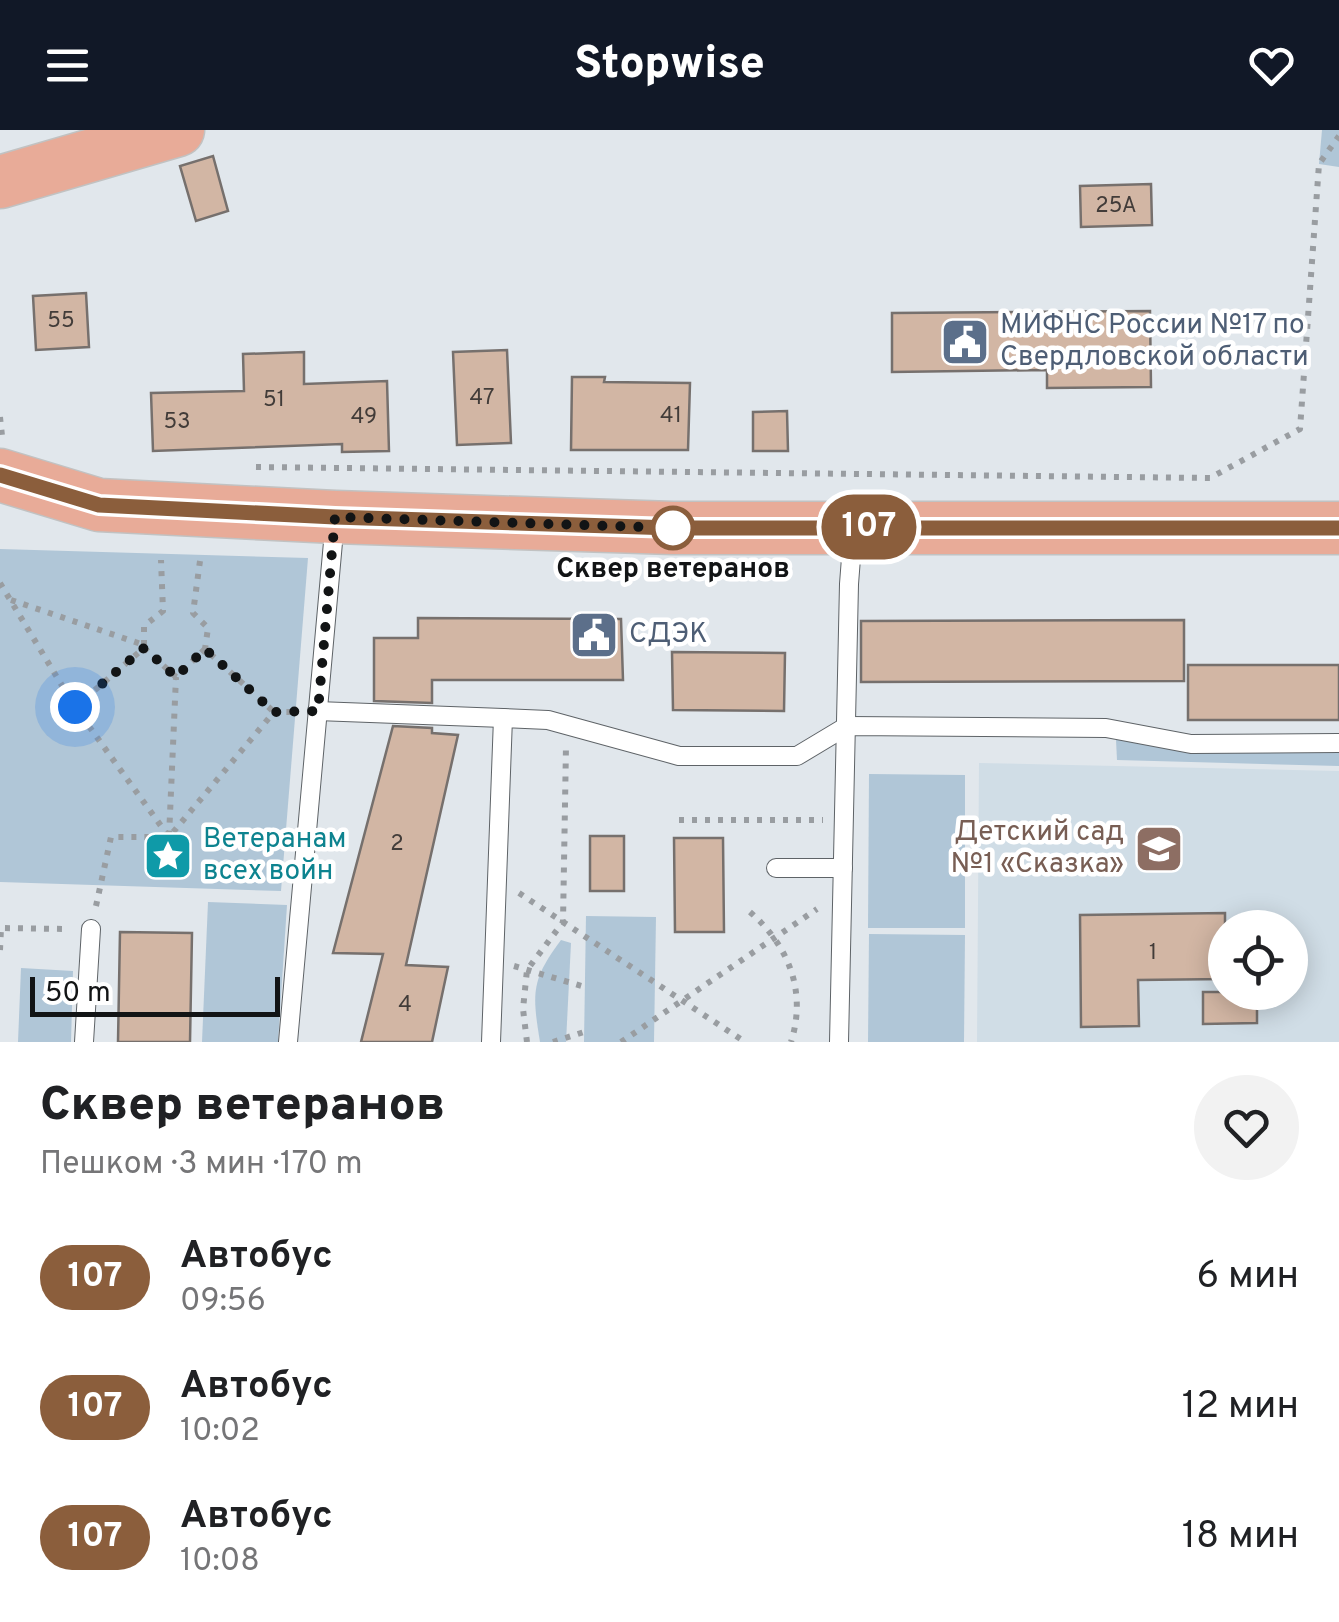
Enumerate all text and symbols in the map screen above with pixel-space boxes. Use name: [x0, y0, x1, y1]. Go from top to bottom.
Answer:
text: Stopwise: [574, 37, 765, 94]
icon: menu: [40, 38, 95, 93]
icon: heart: [1244, 38, 1299, 93]
house number: 25А: [1095, 193, 1137, 220]
house number: 55: [47, 308, 75, 335]
place label: МИФНС России №17 по Свердловской области: [1000, 308, 1309, 376]
public building icon: МИФНС России №17 по Свердловской области: [939, 316, 991, 368]
house number: 47: [470, 385, 494, 412]
house number: 51: [263, 387, 285, 414]
house number: 41: [660, 403, 682, 430]
house number: 49: [351, 404, 377, 431]
house number: 53: [164, 409, 190, 436]
line badge: 107: [812, 494, 926, 560]
text: 107: [841, 505, 897, 549]
marker: Сквер ветеранов: [652, 507, 694, 549]
place label: Сквер ветеранов: [556, 552, 790, 588]
public building icon: СДЭК: [568, 609, 620, 661]
place label: СДЭК: [629, 617, 708, 653]
your location: [50, 682, 100, 732]
place label: Детский сад №1 «Сказка»: [951, 815, 1124, 883]
place label: Ветеранам всех войн: [203, 822, 346, 890]
school or university icon: Детский сад №1 «Сказка»: [1133, 823, 1185, 875]
place icon: Ветеранам всех войн: [142, 830, 194, 882]
house number: 2: [390, 831, 404, 858]
map controls: [1208, 910, 1308, 1010]
button: locate: [1208, 910, 1308, 1010]
house number: 1: [1149, 940, 1157, 967]
scale bar: [30, 972, 280, 1016]
text: 50 m: [45, 976, 111, 1012]
house number: 4: [398, 992, 412, 1019]
button: heart: [1194, 1075, 1299, 1180]
text: Сквер ветеранов: [40, 1077, 445, 1137]
text: Пешком · 3 мин · 170 m: [40, 1145, 363, 1185]
text: Автобус: [180, 1233, 333, 1282]
text: 6 мин: [1196, 1253, 1299, 1302]
text: 107: [67, 1255, 123, 1299]
text: 09:56: [180, 1282, 266, 1322]
text: Автобус: [180, 1363, 333, 1412]
text: 12 мин: [1182, 1383, 1299, 1432]
text: 107: [67, 1385, 123, 1429]
text: 10:02: [180, 1412, 260, 1452]
text: Автобус: [180, 1493, 333, 1542]
text: 18 мин: [1182, 1513, 1299, 1562]
text: 107: [67, 1515, 123, 1559]
text: 10:08: [180, 1542, 260, 1582]

